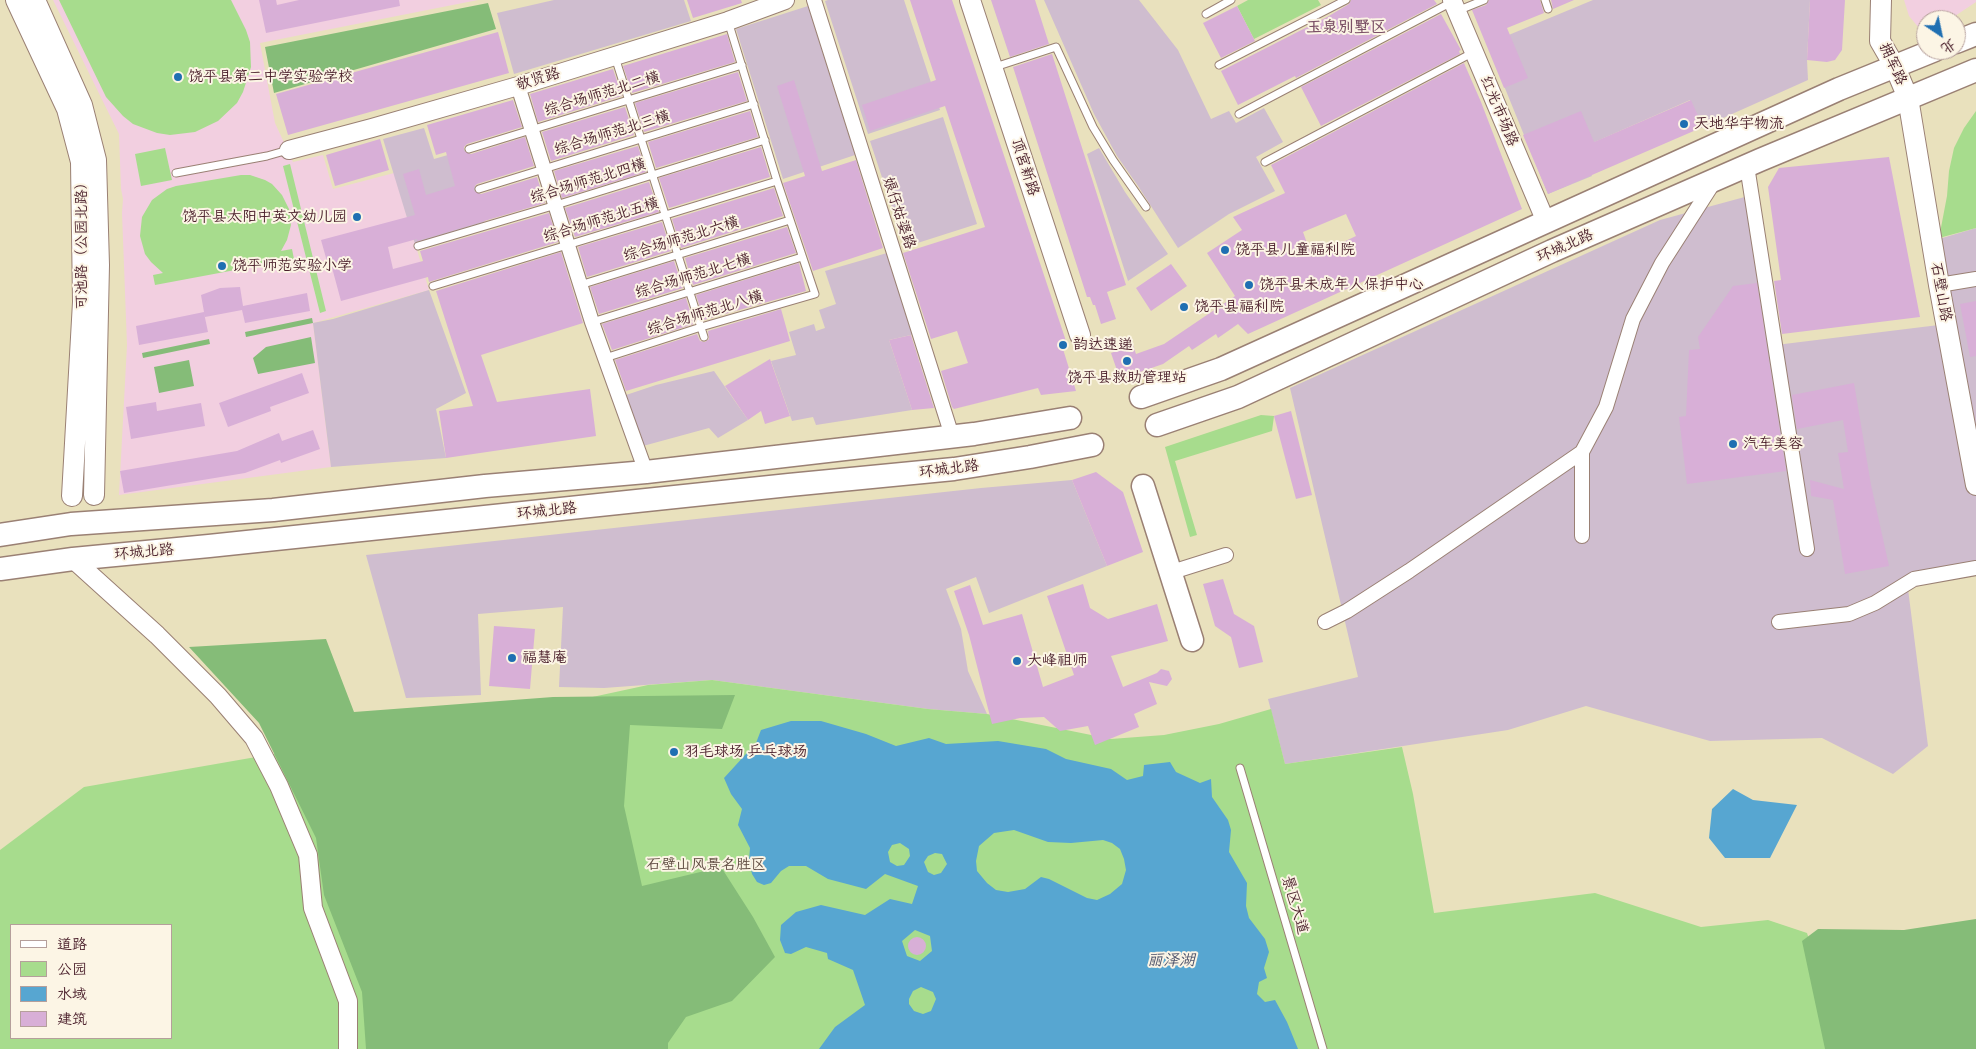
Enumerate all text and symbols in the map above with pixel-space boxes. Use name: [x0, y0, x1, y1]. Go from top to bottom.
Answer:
north arrow: [1916, 10, 1966, 60]
district label: 玉泉别墅区: [1306, 17, 1386, 37]
text: 北: [1938, 35, 1960, 58]
street label: 拥军路: [1875, 40, 1911, 88]
street label: 敬贤路: [514, 64, 562, 94]
place label: 饶平县第二中学实验学校: [188, 68, 353, 86]
street label: 综合场师范北二横: [542, 68, 662, 120]
marker: 饶平县第二中学实验学校: [172, 71, 184, 83]
street label: 红光市场路: [1476, 73, 1522, 149]
street label: 综合场师范北三横: [552, 107, 672, 159]
place label: 天地华宇物流: [1694, 115, 1784, 133]
marker: 天地华宇物流: [1678, 118, 1690, 130]
street label: 顶宫新路: [1007, 136, 1043, 198]
street label: 综合场师范北四横: [528, 155, 648, 207]
street label: 可池路（公园北路）: [73, 175, 91, 309]
street label: 娘仔姑婆路: [879, 175, 919, 251]
street label: 综合场师范北五横: [541, 194, 661, 246]
place label: 饶平县太阳中英文幼儿园: [182, 208, 347, 226]
marker: 饶平县太阳中英文幼儿园: [351, 211, 363, 223]
street label: 综合场师范北六横: [621, 213, 741, 265]
street label: 环城北路: [1534, 226, 1596, 266]
place label: 饶平县儿童福利院: [1235, 241, 1355, 259]
marker: 饶平县儿童福利院: [1219, 244, 1231, 256]
street label: 综合场师范北七横: [633, 250, 753, 302]
place label: 饶平师范实验小学: [232, 257, 352, 275]
marker: 饶平师范实验小学: [216, 260, 228, 272]
street label: 石壁山路: [1927, 261, 1955, 323]
place label: 饶平县未成年人保护中心: [1259, 276, 1424, 294]
marker: 饶平县未成年人保护中心: [1243, 279, 1255, 291]
street label: 综合场师范北八横: [645, 287, 765, 339]
place label: 饶平县福利院: [1194, 298, 1284, 316]
marker: 饶平县福利院: [1178, 301, 1190, 313]
place label: 韵达速递: [1073, 336, 1133, 354]
marker: 韵达速递: [1057, 339, 1069, 351]
marker: 饶平县救助管理站: [1121, 355, 1133, 367]
place label: 饶平县救助管理站: [1067, 369, 1187, 387]
place label: 汽车美容: [1743, 435, 1803, 453]
marker: 汽车美容: [1727, 438, 1739, 450]
street label: 环城北路: [918, 456, 980, 482]
street label: 环城北路: [516, 499, 578, 523]
street label: 环城北路: [113, 540, 175, 564]
place label: 福慧庵: [522, 649, 567, 667]
marker: 福慧庵: [506, 652, 518, 664]
place label: 大峰祖师: [1027, 652, 1087, 670]
marker: 大峰祖师: [1011, 655, 1023, 667]
place label: 羽毛球场 乒乓球场: [684, 743, 808, 761]
marker: 羽毛球场 乒乓球场: [668, 746, 680, 758]
park label: 石壁山风景名胜区: [646, 856, 766, 874]
street label: 景区大道: [1278, 874, 1312, 936]
legend: [10, 924, 172, 1039]
text: 道路: [57, 934, 87, 953]
water label: 丽泽湖: [1147, 950, 1195, 970]
text: 公园: [57, 959, 87, 978]
text: 水域: [57, 984, 87, 1003]
text: 建筑: [57, 1009, 87, 1028]

